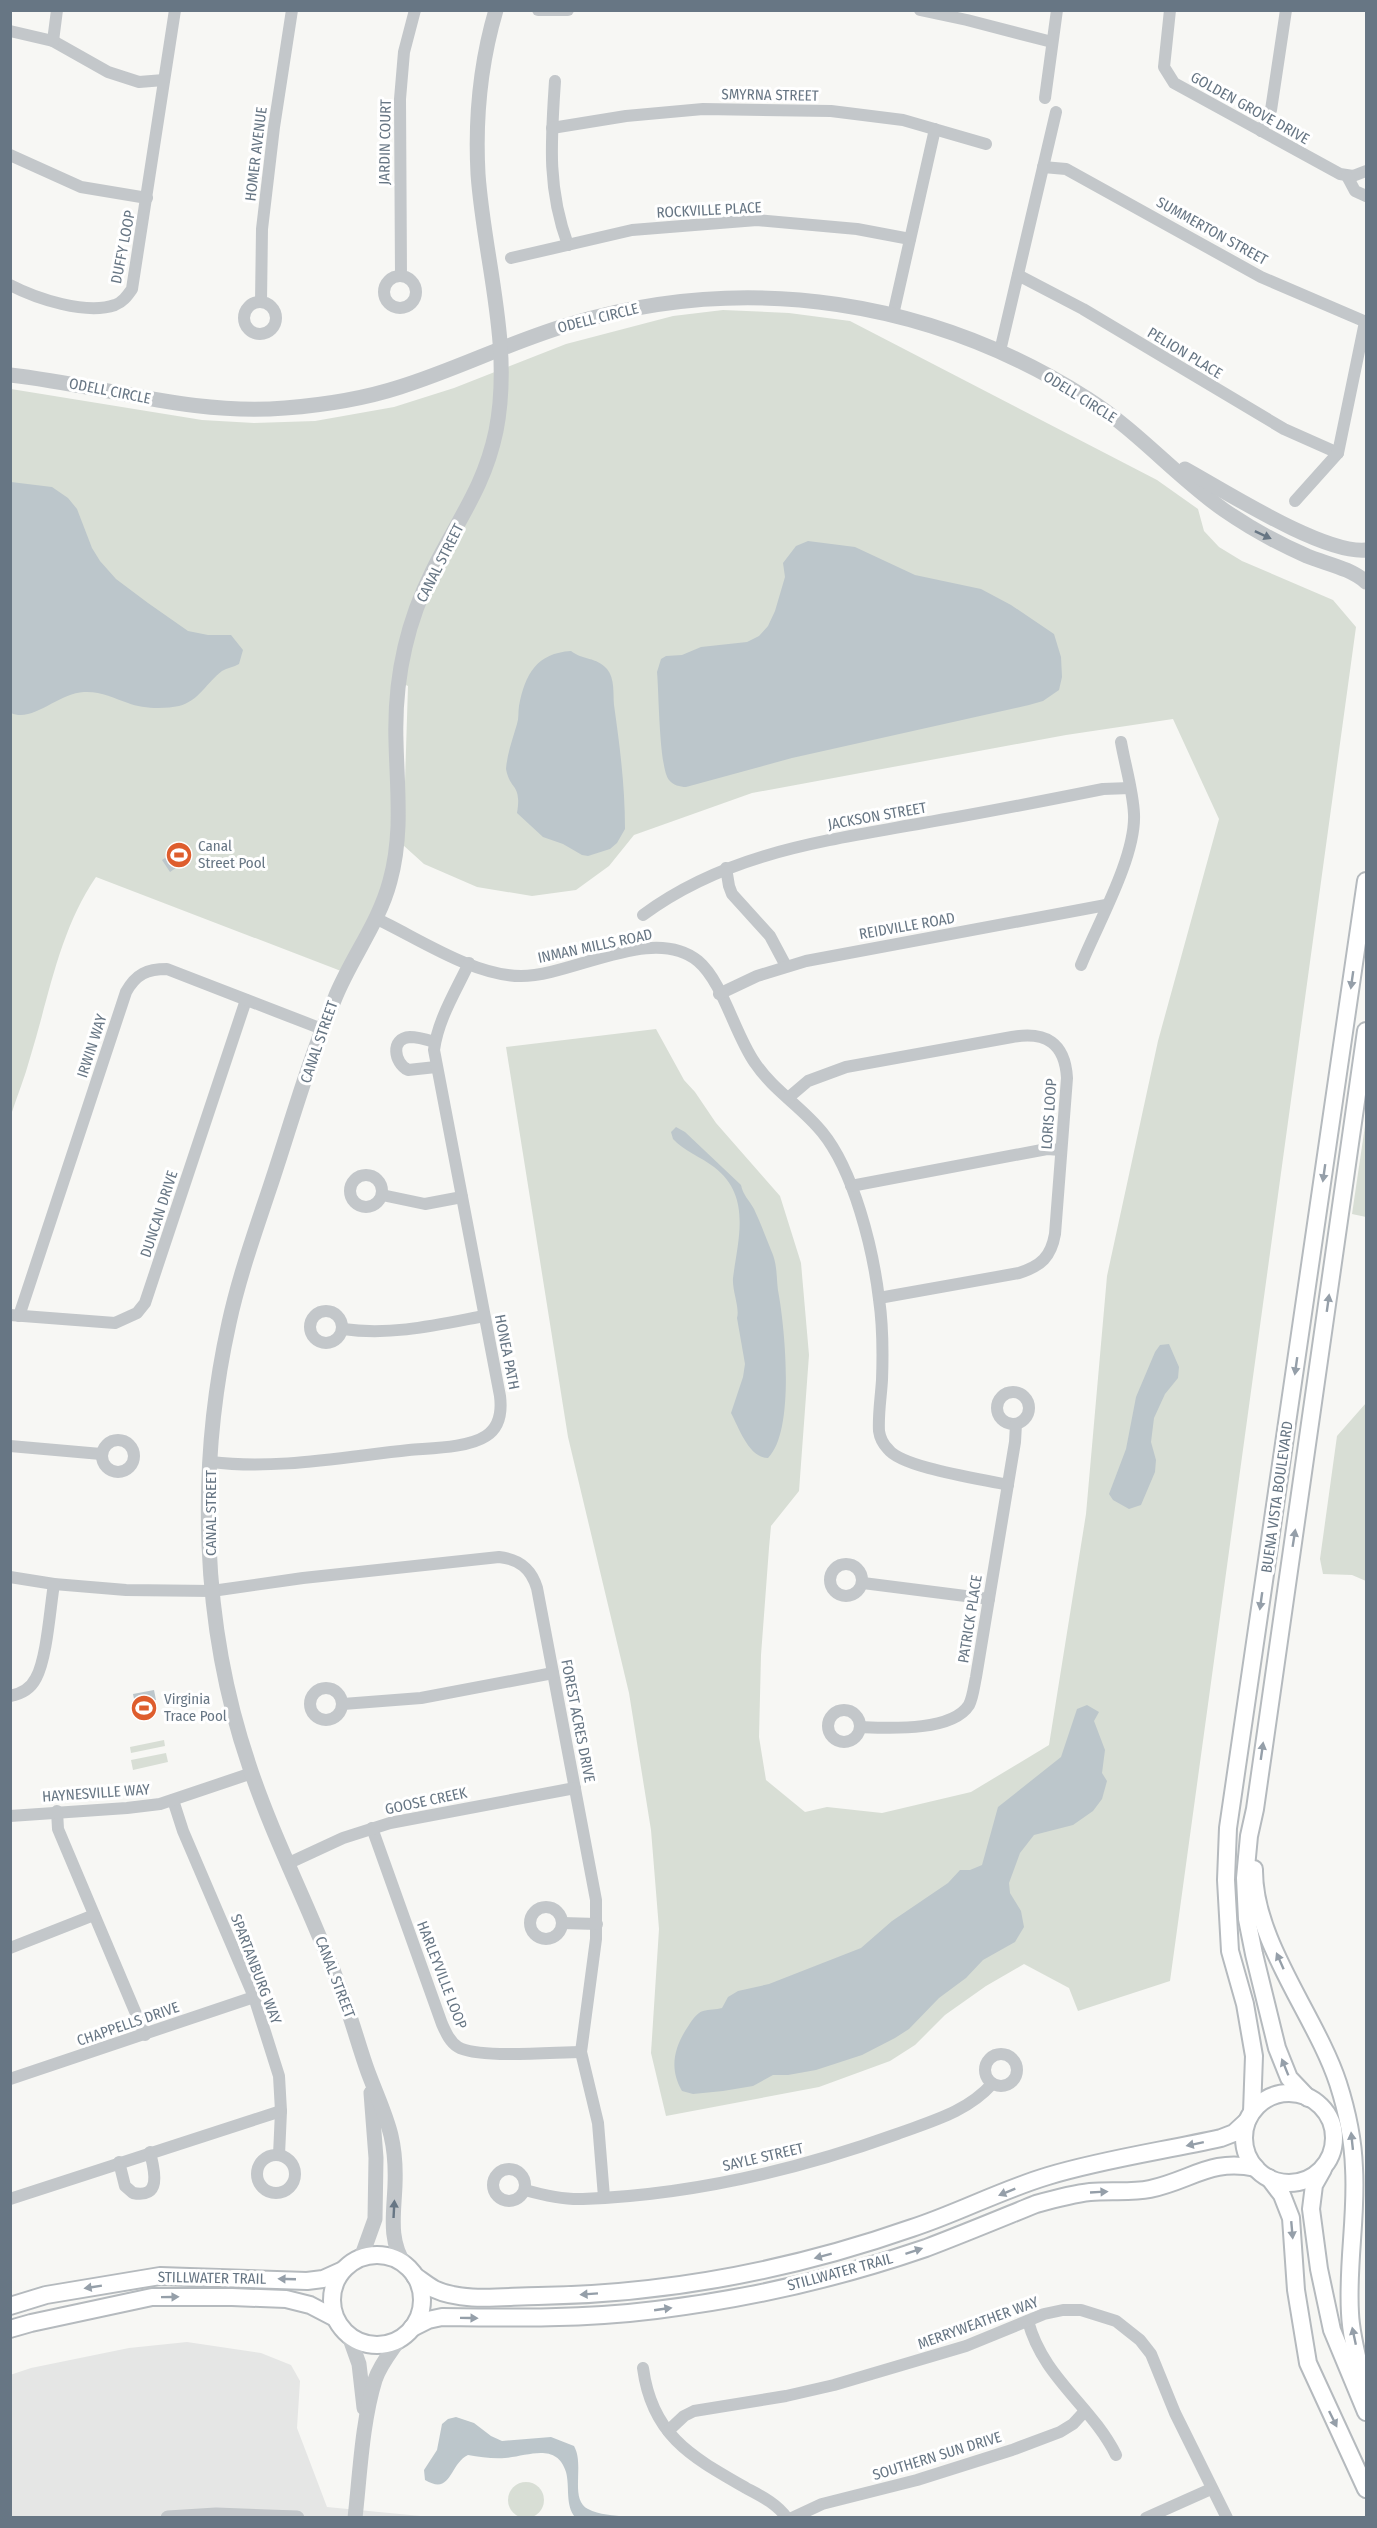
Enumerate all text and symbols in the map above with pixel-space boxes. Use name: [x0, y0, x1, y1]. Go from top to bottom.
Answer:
street label: GOLDEN GROVE DRIVE: [1188, 68, 1312, 148]
street label: SMYRNA STREET: [721, 85, 819, 105]
street label: JARDIN COURT: [375, 99, 395, 185]
street label: HOMER AVENUE: [241, 106, 271, 202]
street label: SUMMERTON STREET: [1153, 193, 1271, 269]
street label: ROCKVILLE PLACE: [656, 198, 762, 222]
street label: DUFFY LOOP: [107, 209, 139, 285]
street label: ODELL CIRCLE: [556, 299, 640, 337]
street label: PELION PLACE: [1144, 324, 1226, 382]
street label: ODELL CIRCLE: [1040, 367, 1120, 427]
street label: ODELL CIRCLE: [68, 374, 152, 408]
street label: CANAL STREET: [412, 521, 468, 605]
one-way arrow: [1255, 531, 1272, 540]
street label: JACKSON STREET: [826, 798, 928, 834]
place label: Canal Street Pool: [198, 837, 266, 872]
sports icon: Canal Street Pool: [164, 840, 194, 870]
street label: REIDVILLE ROAD: [858, 909, 956, 943]
street label: INMAN MILLS ROAD: [536, 925, 654, 967]
one-way arrow: [1348, 971, 1357, 990]
street label: CANAL STREET: [297, 998, 342, 1086]
street label: IRWIN WAY: [73, 1011, 111, 1080]
street label: LORIS LOOP: [1038, 1078, 1060, 1150]
one-way arrow: [1320, 1164, 1329, 1183]
street label: DUNCAN DRIVE: [136, 1168, 182, 1260]
one-way arrow: [1324, 1294, 1333, 1313]
street label: HONEA PATH: [491, 1313, 523, 1391]
one-way arrow: [1292, 1357, 1301, 1376]
street label: BUENA VISTA BOULEVARD: [1257, 1420, 1297, 1574]
street label: CANAL STREET: [202, 1470, 220, 1556]
one-way arrow: [1289, 1528, 1298, 1547]
street label: PATRICK PLACE: [954, 1574, 986, 1664]
one-way arrow: [1257, 1591, 1266, 1610]
street label: FOREST ACRES DRIVE: [557, 1658, 599, 1784]
place label: Virginia Trace Pool: [164, 1690, 227, 1725]
sports icon: Virginia Trace Pool: [129, 1693, 159, 1723]
one-way arrow: [1258, 1742, 1267, 1761]
street label: HAYNESVILLE WAY: [41, 1780, 151, 1806]
street label: GOOSE CREEK: [383, 1784, 469, 1818]
street label: SPARTANBURG WAY: [227, 1911, 285, 2027]
street label: HARLEYVILLE LOOP: [413, 1918, 471, 2032]
street label: CANAL STREET: [311, 1934, 359, 2020]
one-way arrow: [1275, 1952, 1285, 1970]
street label: CHAPPELLS DRIVE: [75, 1998, 181, 2050]
one-way arrow: [1280, 2058, 1290, 2076]
one-way arrow: [1347, 2132, 1356, 2151]
street label: SAYLE STREET: [721, 2139, 805, 2175]
one-way arrow: [1185, 2140, 1204, 2149]
one-way arrow: [997, 2187, 1015, 2197]
one-way arrow: [1090, 2187, 1109, 2196]
one-way arrow: [389, 2199, 398, 2218]
one-way arrow: [1287, 2221, 1297, 2240]
one-way arrow: [905, 2246, 923, 2255]
street label: STILLWATER TRAIL: [785, 2249, 895, 2295]
one-way arrow: [813, 2251, 832, 2261]
street label: STILLWATER TRAIL: [158, 2268, 267, 2288]
one-way arrow: [278, 2275, 297, 2284]
one-way arrow: [83, 2283, 102, 2292]
one-way arrow: [580, 2289, 599, 2298]
one-way arrow: [161, 2292, 180, 2302]
street label: MERRYWEATHER WAY: [915, 2293, 1041, 2353]
one-way arrow: [654, 2305, 673, 2314]
one-way arrow: [459, 2313, 478, 2323]
one-way arrow: [1349, 2326, 1358, 2345]
one-way arrow: [1328, 2410, 1337, 2427]
street label: SOUTHERN SUN DRIVE: [870, 2428, 1004, 2484]

